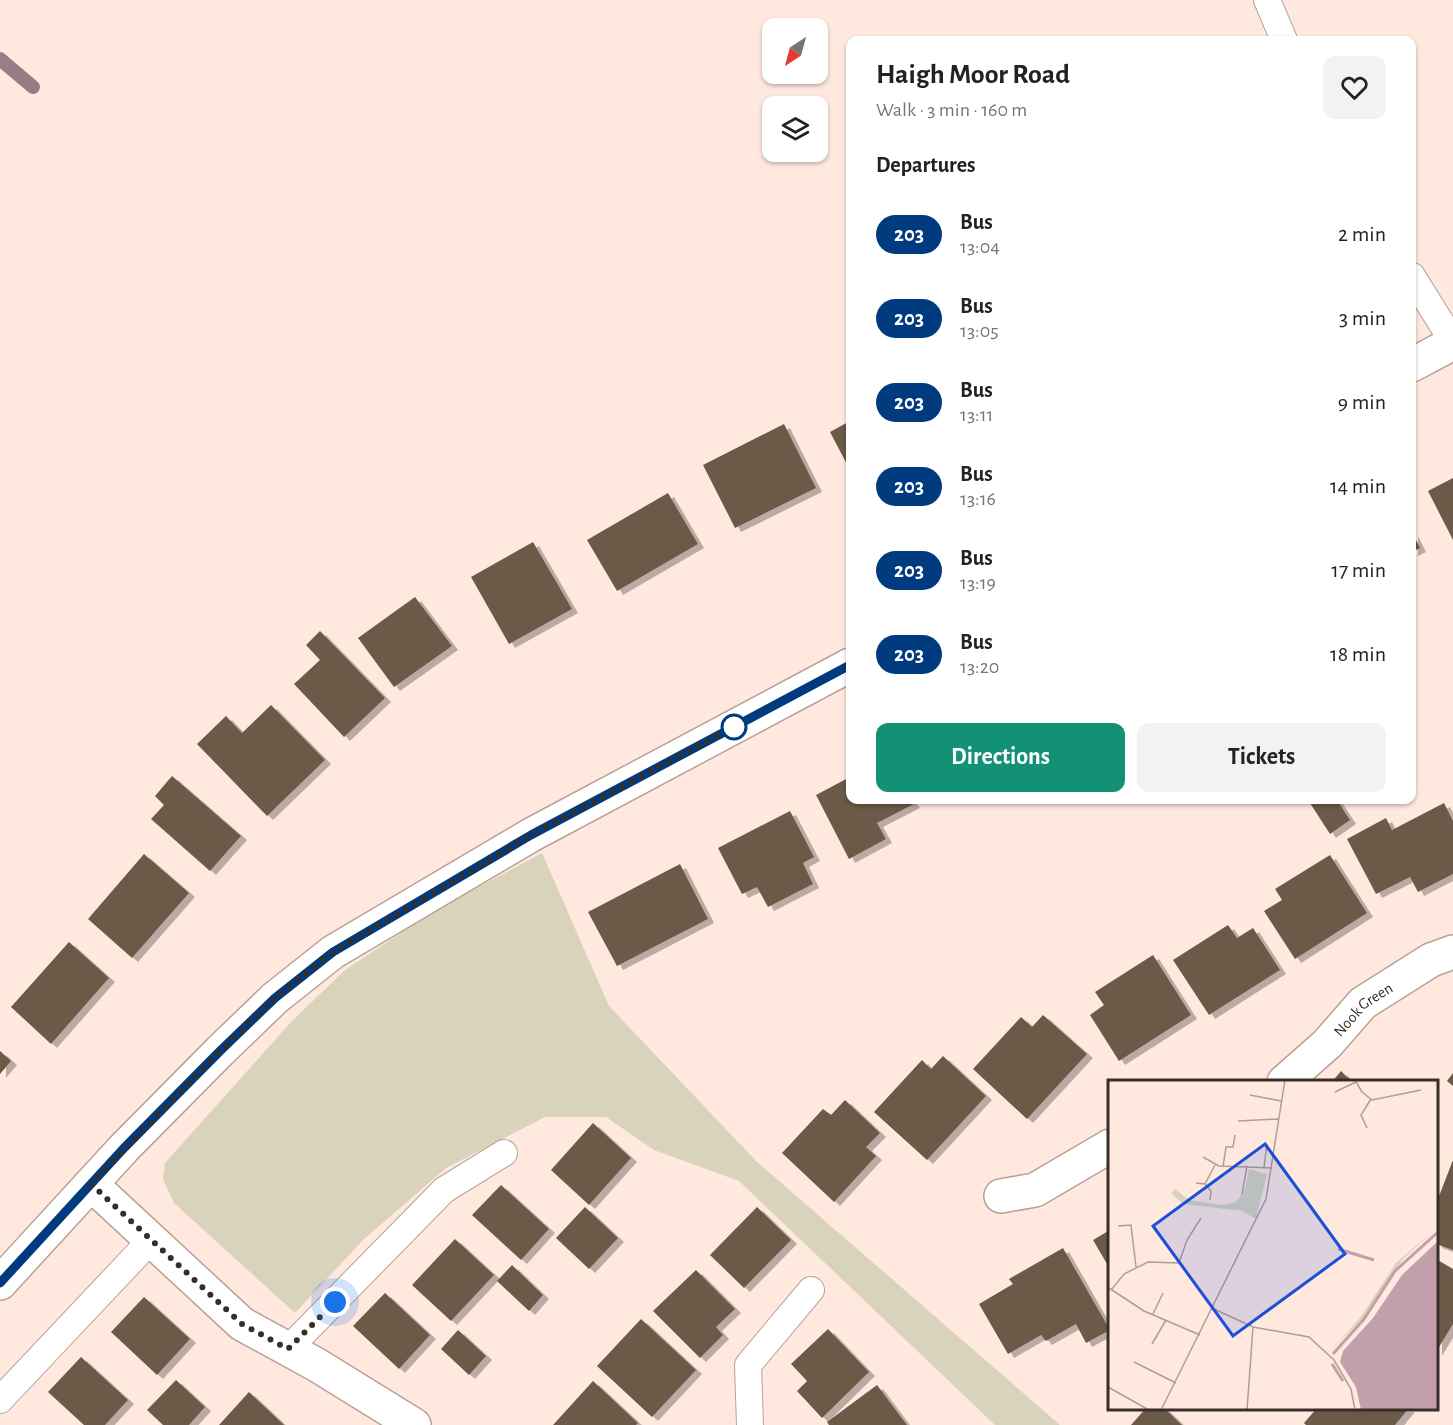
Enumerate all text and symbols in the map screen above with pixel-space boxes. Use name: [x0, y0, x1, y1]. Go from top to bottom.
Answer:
north arrow: [762, 18, 828, 84]
map controls: [762, 18, 828, 162]
button: heart: [1323, 56, 1386, 119]
text: Haigh Moor Road: [876, 61, 1070, 89]
button: layers: [762, 96, 828, 162]
text: Walk · 3 min · 160 m: [876, 100, 1027, 120]
text: Departures: [876, 154, 976, 176]
text: Bus: [960, 211, 993, 233]
text: 2 min: [1338, 223, 1386, 245]
text: 203: [894, 224, 924, 245]
text: 13:04: [960, 237, 1000, 257]
text: Bus: [960, 295, 993, 317]
text: 3 min: [1339, 307, 1386, 329]
text: 203: [894, 308, 924, 329]
text: 13:05: [960, 321, 999, 341]
text: Bus: [960, 379, 993, 401]
text: 9 min: [1338, 391, 1386, 413]
text: 203: [894, 392, 924, 413]
text: 13:11: [960, 405, 993, 425]
text: Bus: [960, 463, 993, 485]
text: 14 min: [1330, 475, 1386, 497]
text: 203: [894, 476, 924, 497]
text: 13:16: [960, 489, 996, 509]
text: Bus: [960, 547, 993, 569]
text: 17 min: [1331, 559, 1386, 581]
text: 203: [894, 560, 924, 581]
text: 13:19: [960, 573, 996, 593]
text: Bus: [960, 631, 993, 653]
text: 18 min: [1330, 643, 1386, 665]
text: 203: [894, 644, 924, 665]
text: 13:20: [960, 657, 999, 677]
unlabelled marker: [721, 714, 747, 740]
button: Directions: [876, 723, 1125, 792]
button: Tickets: [1137, 723, 1386, 792]
street label: Nook Green: [1331, 979, 1396, 1040]
inset map: [1108, 1080, 1438, 1410]
your location: [320, 1287, 350, 1317]

